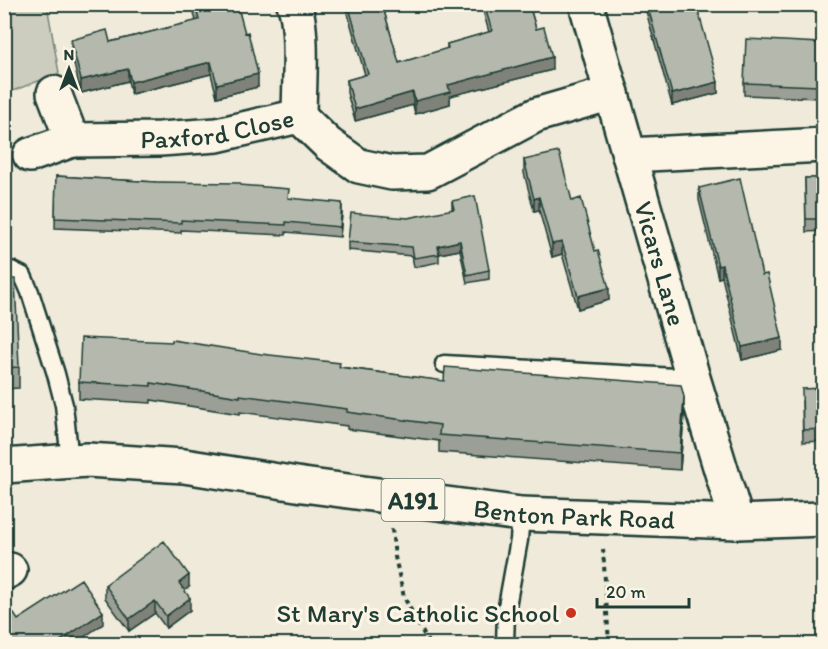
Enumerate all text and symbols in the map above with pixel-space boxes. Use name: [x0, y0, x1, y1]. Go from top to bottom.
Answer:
north arrow: [39, 39, 99, 99]
text: N: [64, 45, 74, 64]
street label: Paxford Close: [140, 102, 297, 155]
street label: Vicars Lane: [627, 198, 693, 330]
road number: A191: [382, 479, 444, 521]
street label: Benton Park Road: [472, 492, 675, 536]
scale bar: [597, 571, 688, 609]
text: 20 m: [606, 581, 646, 603]
place label: St Mary's Catholic School: [277, 597, 559, 629]
marker: St Mary's Catholic School: [564, 606, 578, 620]

